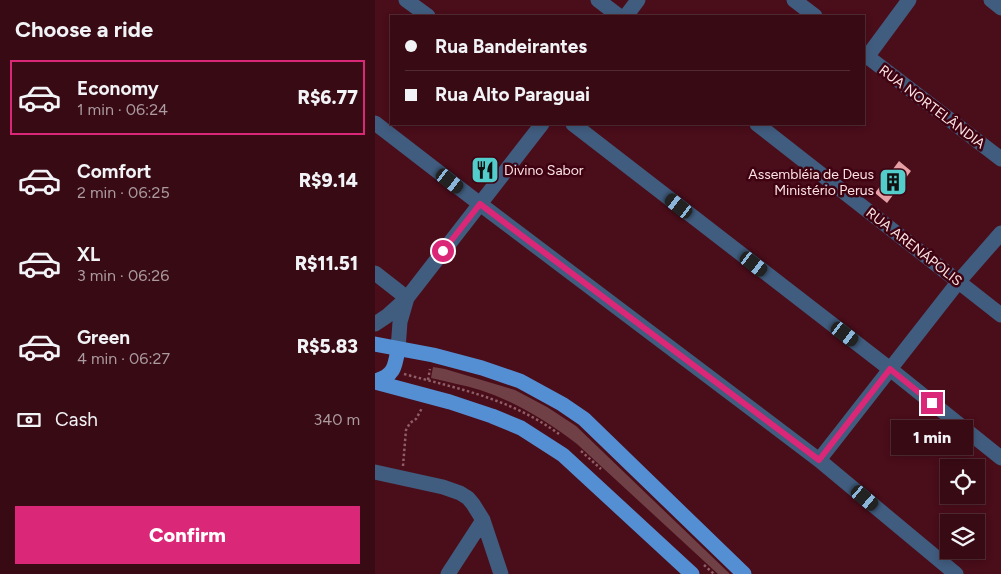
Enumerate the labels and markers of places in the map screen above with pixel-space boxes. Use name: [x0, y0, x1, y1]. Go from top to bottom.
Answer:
restaurant icon: Divino Sabor: [470, 155, 500, 185]
place label: Divino Sabor: [504, 162, 584, 179]
place label: Assembléia de Deus Ministério Perus: [748, 166, 874, 199]
building icon: Assembléia de Deus Ministério Perus: [878, 167, 908, 197]

